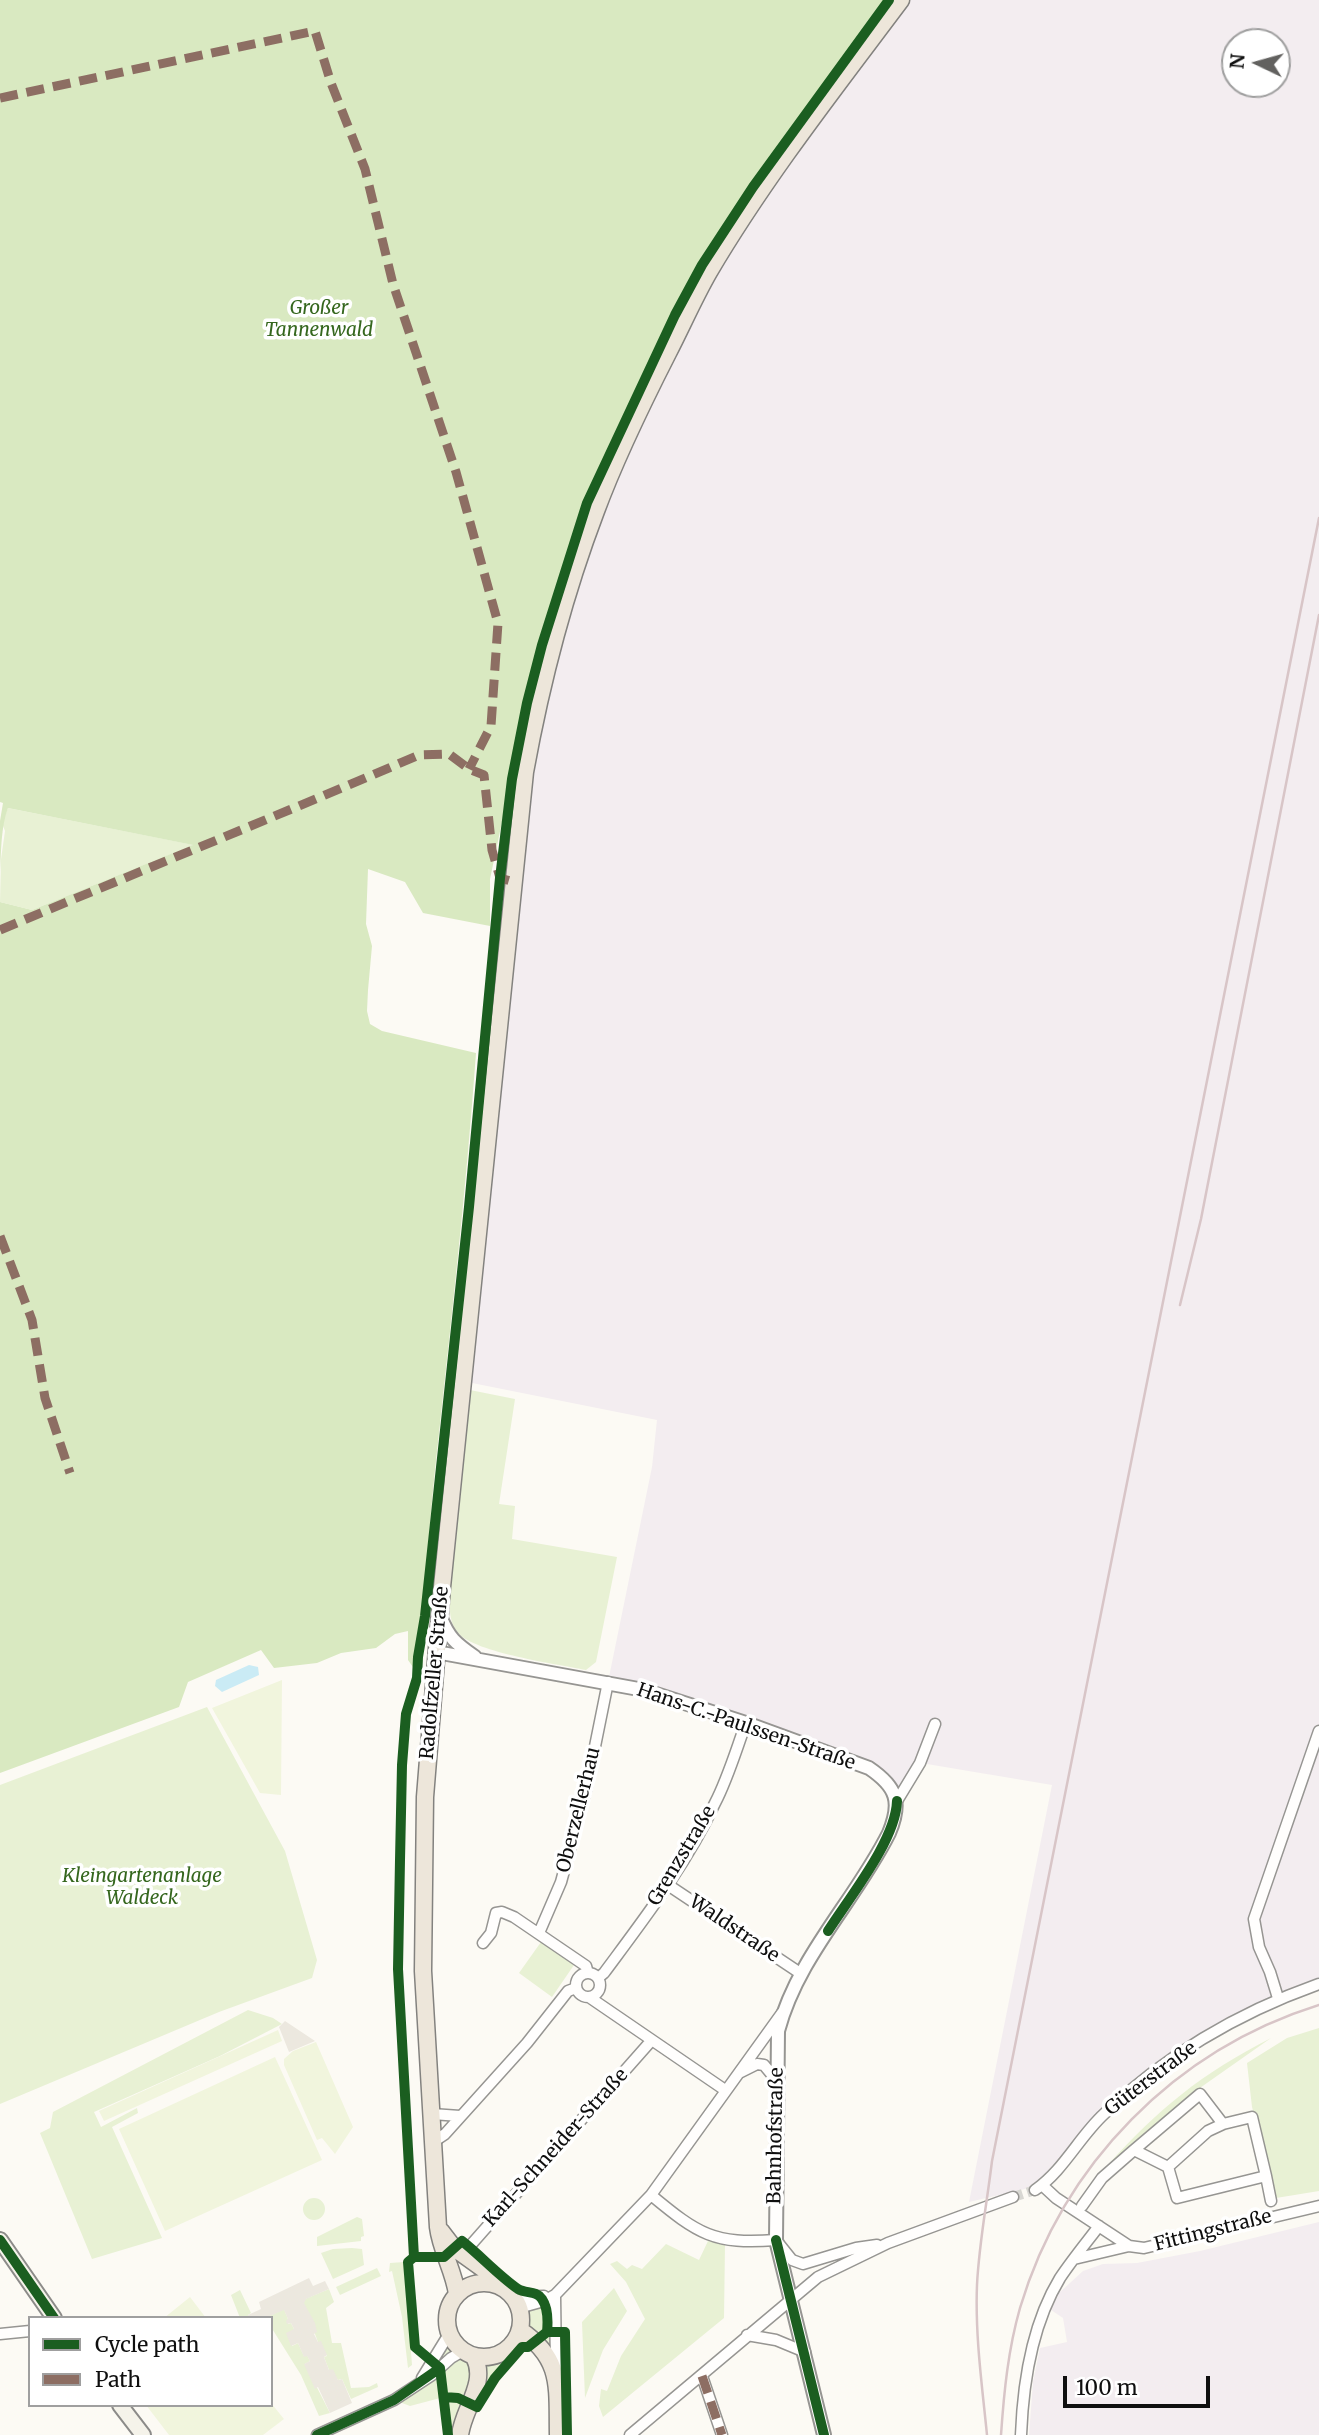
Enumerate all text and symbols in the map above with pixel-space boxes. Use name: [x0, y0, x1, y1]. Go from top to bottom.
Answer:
north arrow: [1221, 28, 1291, 98]
text: N: [1224, 53, 1250, 70]
park label: Großer Tannenwald: [265, 298, 373, 342]
street label: Radolfzeller Straße: [416, 1585, 454, 1761]
street label: Hans-C.-Paulssen-Straße: [634, 1679, 858, 1775]
street label: Oberzellerhau: [552, 1745, 606, 1875]
street label: Grenzstraße: [643, 1802, 721, 1910]
park label: Kleingartenanlage Waldeck: [62, 1866, 222, 1910]
street label: Waldstraße: [685, 1891, 783, 1967]
street label: Güterstraße: [1101, 2037, 1201, 2121]
street label: Karl-Schneider-Straße: [479, 2064, 633, 2232]
street label: Bahnhofstraße: [763, 2067, 789, 2205]
street label: Fittingstraße: [1152, 2205, 1274, 2257]
legend: [28, 2316, 273, 2407]
text: Cycle path: [95, 2331, 199, 2358]
scale bar: [1067, 2362, 1214, 2406]
text: Path: [95, 2366, 141, 2393]
text: 100 m: [1076, 2374, 1138, 2401]

